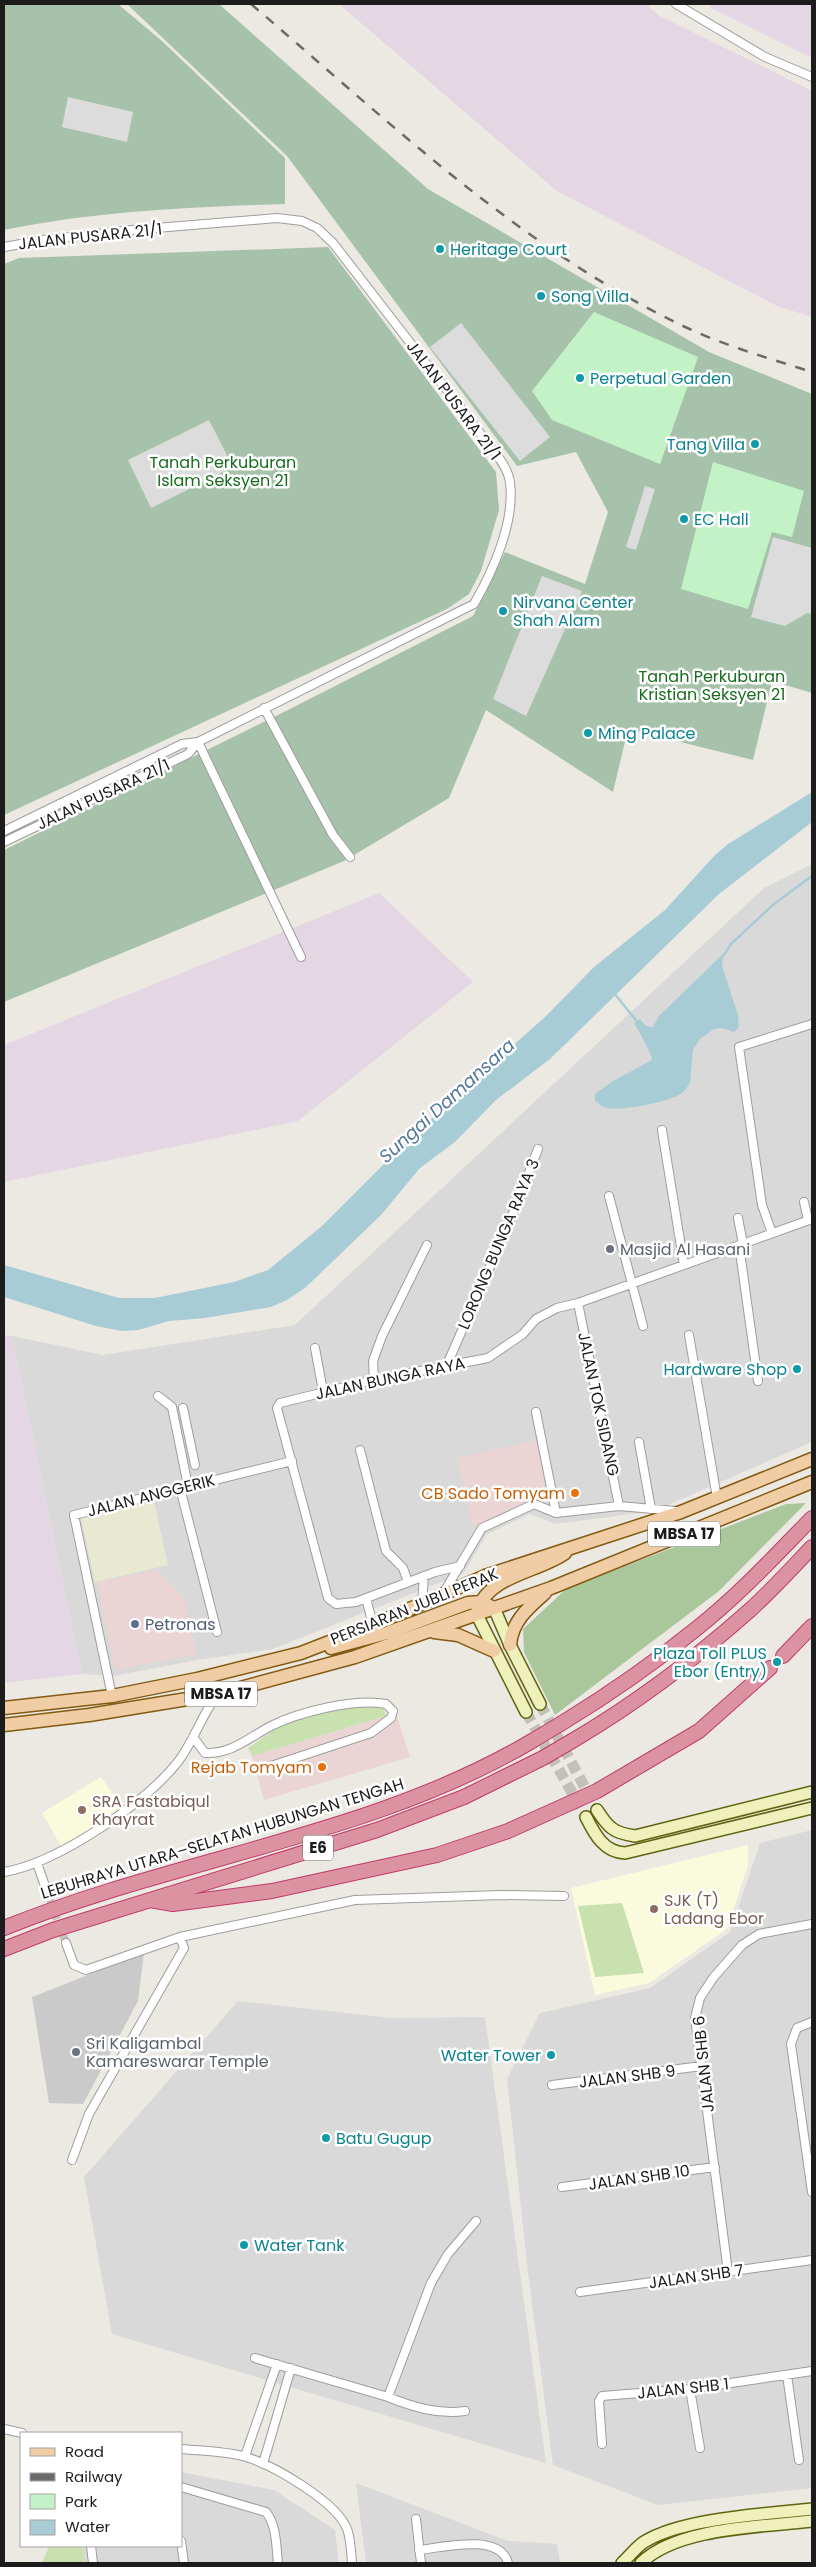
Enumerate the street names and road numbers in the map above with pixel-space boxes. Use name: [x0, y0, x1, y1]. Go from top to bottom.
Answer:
street label: JALAN PUSARA 21/1: [17, 218, 163, 255]
street label: JALAN PUSARA 21/1: [401, 336, 506, 465]
street label: JALAN PUSARA 21/1: [33, 753, 174, 835]
street label: LORONG BUNGA RAYA 3: [452, 1155, 545, 1333]
street label: JALAN TOK SIDANG: [572, 1330, 625, 1478]
street label: JALAN BUNGA RAYA: [313, 1351, 467, 1406]
street label: JALAN ANGGERIK: [85, 1468, 218, 1522]
road number: MBSA 17: [648, 1522, 720, 1546]
street label: PERSIARAN JUBLI PERAK: [327, 1562, 502, 1651]
road number: MBSA 17: [185, 1682, 257, 1706]
street label: LEBUHRAYA UTARA–SELATAN HUBUNGAN TENGAH: [38, 1772, 406, 1905]
road number: E6: [303, 1836, 333, 1860]
street label: JALAN SHB 6: [687, 2014, 720, 2113]
street label: JALAN SHB 9: [577, 2059, 677, 2094]
street label: JALAN SHB 10: [587, 2159, 691, 2196]
street label: JALAN SHB 7: [647, 2258, 745, 2295]
street label: JALAN SHB 1: [636, 2372, 730, 2405]

